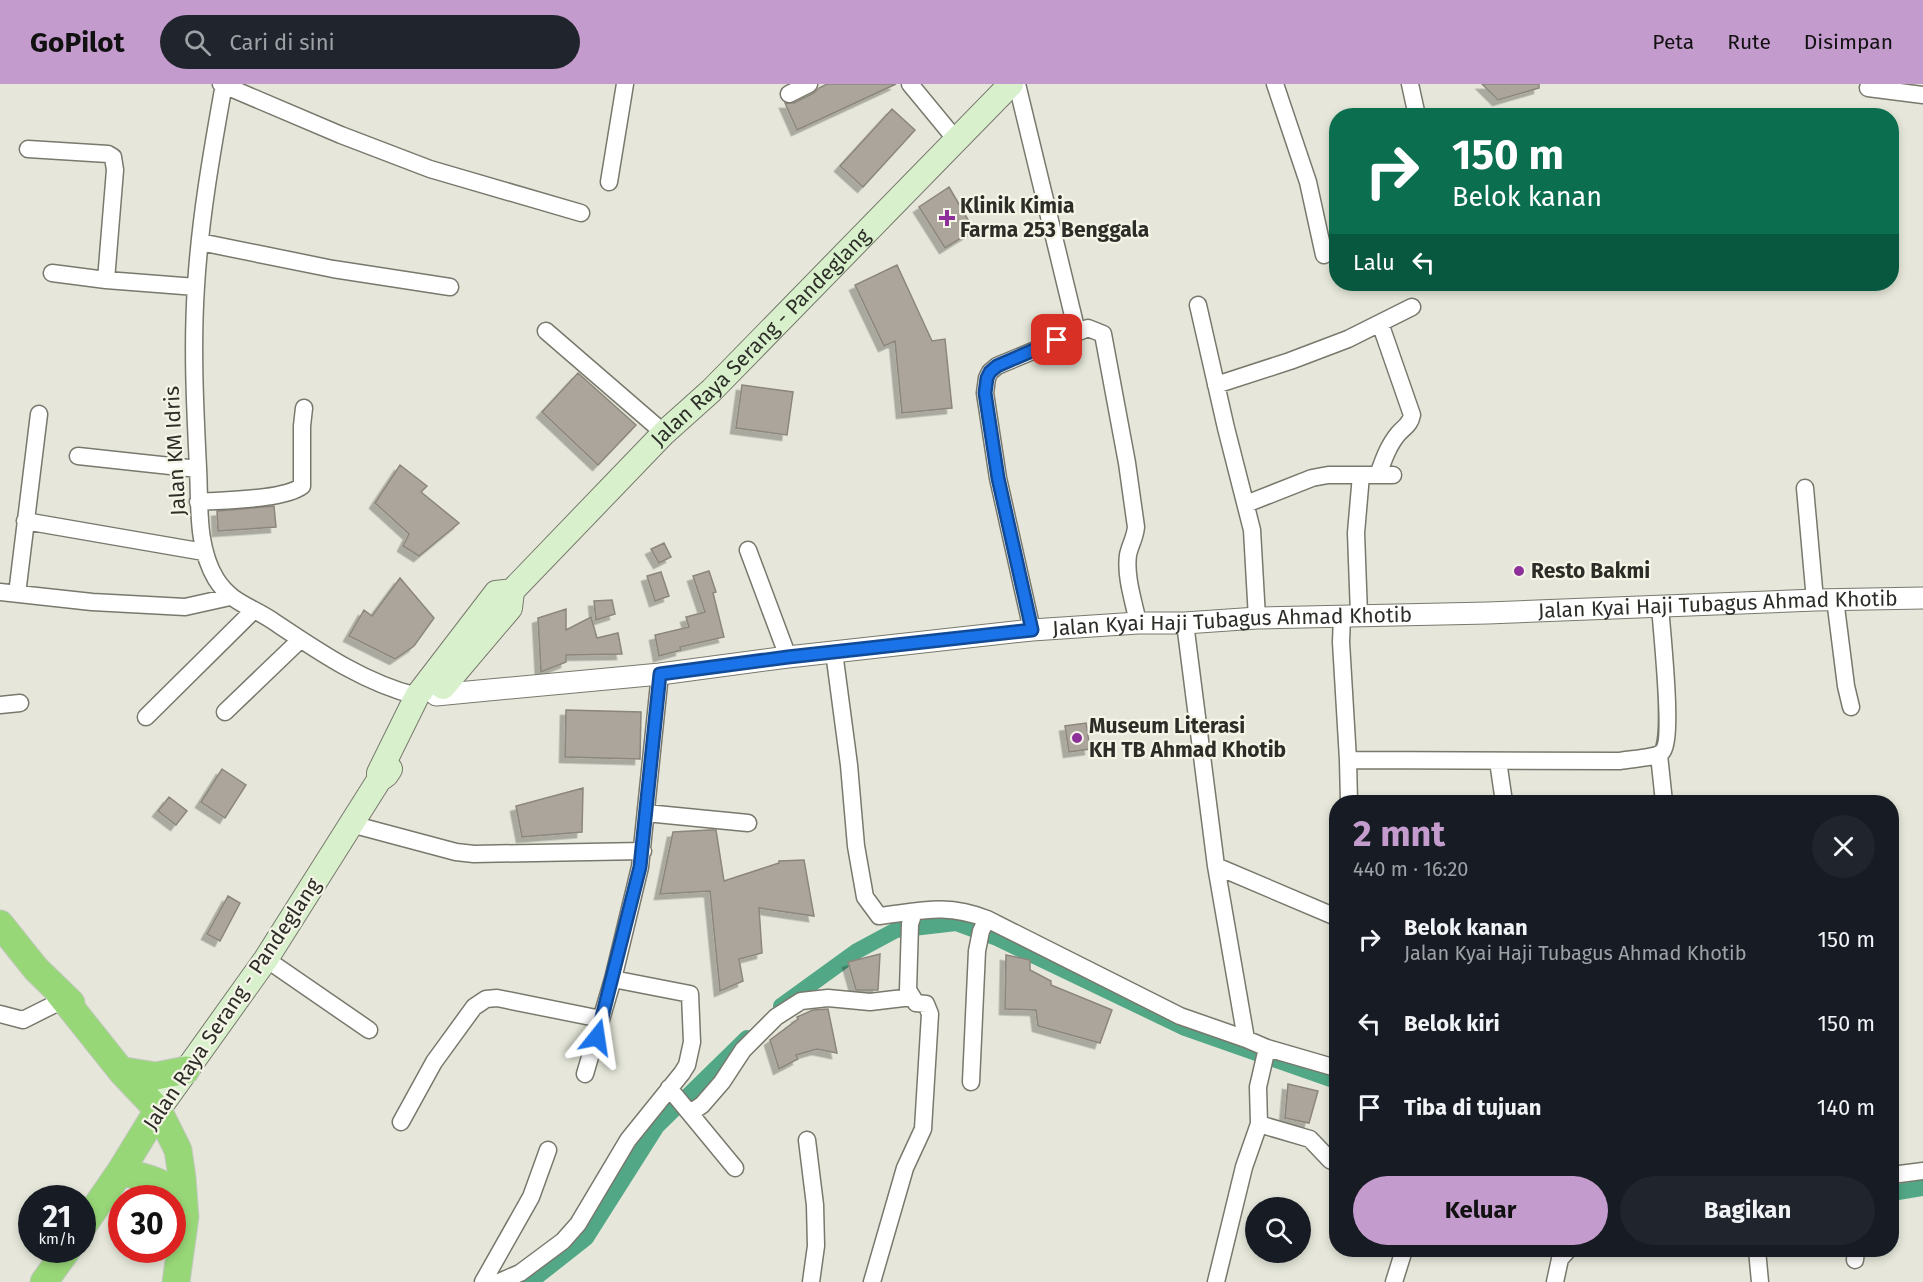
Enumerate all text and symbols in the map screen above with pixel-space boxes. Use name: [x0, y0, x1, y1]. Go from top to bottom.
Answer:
search box: [160, 15, 580, 69]
text: GoPilot: [30, 26, 124, 59]
icon: search: [181, 26, 214, 59]
text: Cari di sini: [229, 29, 335, 56]
text: Peta: [1652, 29, 1694, 55]
text: Rute: [1727, 29, 1771, 55]
text: Disimpan: [1804, 29, 1893, 55]
text: 150 m: [1452, 130, 1564, 180]
icon: right: [1353, 132, 1431, 210]
text: Belok kanan: [1452, 181, 1602, 213]
place label: Klinik Kimia Farma 253 Benggala: [960, 193, 1149, 243]
marker: Klinik Kimia Farma 253 Benggala: [938, 209, 956, 227]
street label: Jalan Raya Serang - Pandeglang: [645, 223, 876, 452]
icon: left: [1407, 246, 1440, 279]
text: Lalu: [1353, 249, 1395, 276]
pin: [1031, 314, 1082, 365]
icon: arrive: [1040, 323, 1073, 356]
street label: Jalan KM Idris: [159, 385, 191, 517]
place label: Resto Bakmi: [1531, 558, 1650, 584]
marker: Resto Bakmi: [1512, 564, 1526, 578]
street label: Jalan Kyai Haji Tubagus Ahmad Khotib: [1537, 585, 1898, 624]
street label: Jalan Kyai Haji Tubagus Ahmad Khotib: [1051, 602, 1412, 642]
place label: Museum Literasi KH TB Ahmad Khotib: [1089, 713, 1286, 763]
marker: Museum Literasi KH TB Ahmad Khotib: [1070, 731, 1084, 745]
text: 2 mnt: [1353, 812, 1445, 856]
button: close: [1812, 815, 1875, 878]
text: 440 m · 16:20: [1353, 857, 1468, 881]
street label: Jalan Raya Serang - Pandeglang: [138, 873, 326, 1135]
text: Belok kanan: [1404, 914, 1528, 941]
icon: right: [1353, 923, 1386, 956]
text: 150 m: [1817, 926, 1875, 953]
text: Jalan Kyai Haji Tubagus Ahmad Khotib: [1404, 941, 1747, 965]
position arrow: [565, 1005, 629, 1069]
icon: left: [1353, 1007, 1386, 1040]
text: Belok kiri: [1404, 1010, 1500, 1037]
text: 150 m: [1817, 1010, 1875, 1037]
icon: arrive: [1353, 1091, 1386, 1124]
text: Tiba di tujuan: [1404, 1094, 1541, 1121]
text: 140 m: [1817, 1094, 1875, 1121]
button: Keluar: [1353, 1176, 1608, 1245]
button: Bagikan: [1620, 1176, 1875, 1245]
speed limit sign: 30: [108, 1185, 186, 1263]
map controls: [1245, 1197, 1311, 1263]
button: search: [1245, 1197, 1311, 1263]
text: 21: [43, 1199, 71, 1235]
text: km/h: [38, 1230, 76, 1248]

